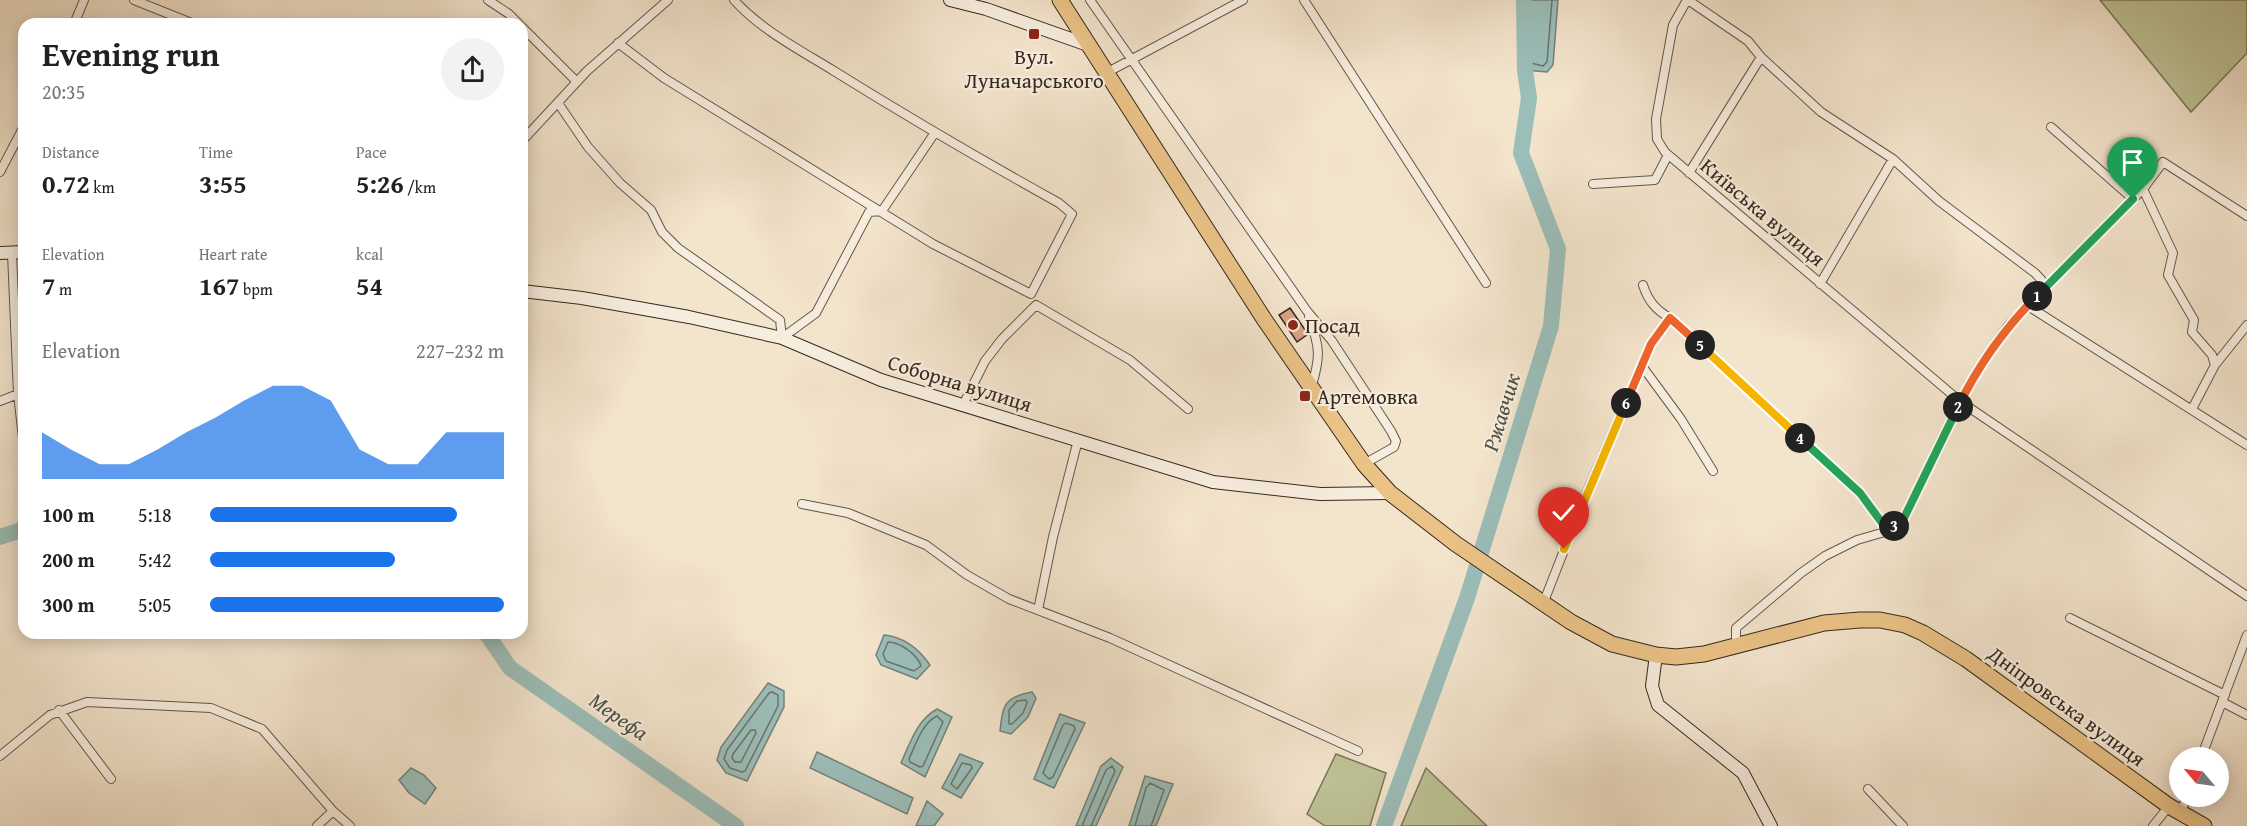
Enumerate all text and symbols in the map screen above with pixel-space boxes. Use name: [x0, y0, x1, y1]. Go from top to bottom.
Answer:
marker: Вул. Луначарського: [1027, 27, 1041, 41]
text: Evening run: [42, 30, 219, 78]
button: share: [441, 38, 504, 101]
place label: Вул. Луначарського: [964, 41, 1104, 96]
text: 20:35: [42, 77, 85, 106]
pin: [2107, 137, 2158, 199]
text: Distance: [42, 140, 99, 164]
text: Time: [199, 140, 233, 164]
text: Pace: [356, 140, 387, 164]
icon: arrive: [2116, 146, 2149, 179]
street label: Київська вулиця: [1694, 150, 1832, 274]
text: 0.72: [42, 164, 90, 203]
text: 3:55: [199, 164, 247, 203]
text: 5:26: [356, 164, 404, 203]
text: km: [90, 175, 114, 199]
text: /km: [404, 175, 436, 199]
text: Elevation: [42, 242, 105, 266]
text: Heart rate: [199, 242, 268, 266]
text: kcal: [356, 242, 383, 266]
text: 7: [42, 266, 55, 305]
text: 167: [199, 266, 239, 305]
text: 54: [356, 266, 383, 305]
text: m: [55, 277, 72, 301]
text: bpm: [239, 277, 273, 301]
pin: 1: [2022, 281, 2052, 311]
text: 1: [2033, 284, 2041, 308]
place label: Посад: [1305, 310, 1361, 341]
marker: Посад: [1286, 318, 1300, 332]
pin: 5: [1685, 330, 1715, 360]
text: 5: [1696, 333, 1704, 357]
text: Elevation: [42, 336, 120, 365]
text: 227–232 m: [416, 336, 504, 365]
street label: Соборна вулиця: [884, 346, 1036, 420]
water label: Ржавчик: [1474, 369, 1528, 456]
place label: Артемовка: [1317, 381, 1418, 412]
pin: 6: [1611, 388, 1641, 418]
marker: Артемовка: [1298, 389, 1312, 403]
text: 6: [1622, 391, 1630, 415]
pin: 2: [1943, 392, 1973, 422]
text: 2: [1954, 395, 1962, 419]
pin: 4: [1785, 423, 1815, 453]
text: 4: [1796, 426, 1804, 450]
pin: [1538, 487, 1589, 549]
icon: check: [1547, 496, 1580, 529]
text: 100 m: [42, 500, 95, 529]
text: 5:18: [138, 500, 172, 529]
pin: 3: [1879, 511, 1909, 541]
text: 3: [1890, 514, 1898, 538]
text: 200 m: [42, 545, 95, 574]
text: 5:42: [138, 545, 172, 574]
text: 300 m: [42, 590, 95, 619]
text: 5:05: [138, 590, 172, 619]
street label: Дніпровська вулиця: [1981, 638, 2152, 774]
water label: Мерефа: [583, 684, 655, 748]
north arrow: [2169, 747, 2229, 807]
map controls: [2169, 747, 2229, 807]

